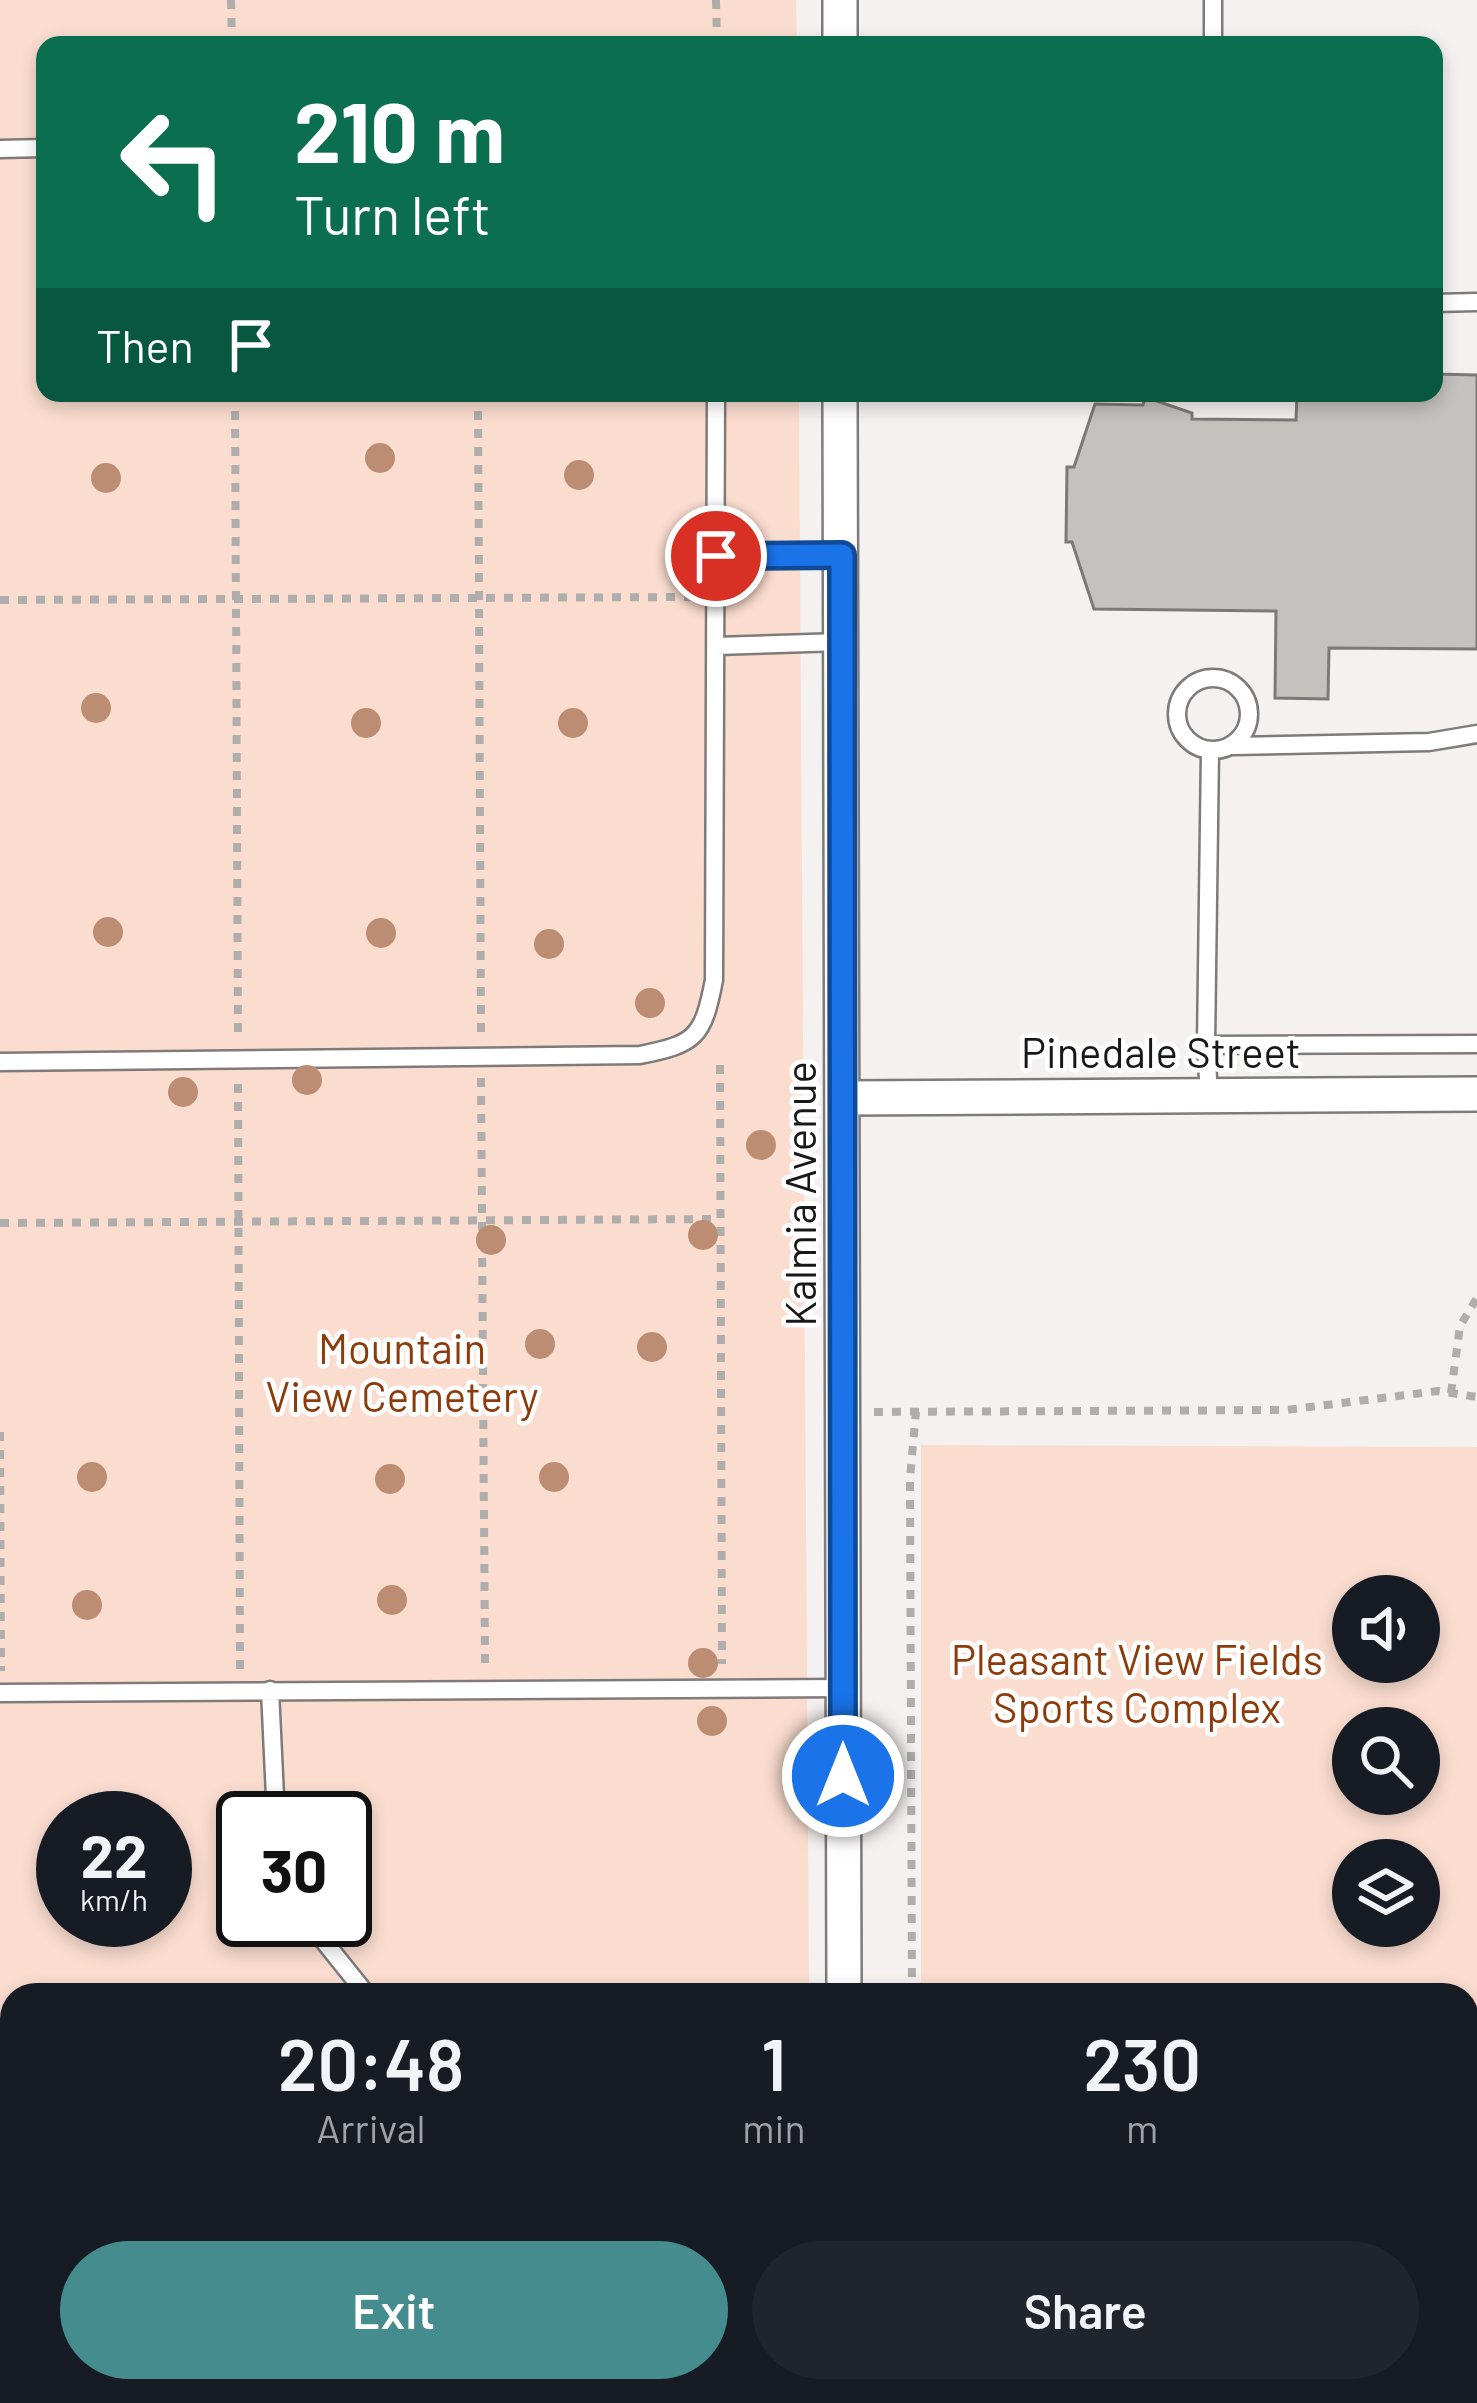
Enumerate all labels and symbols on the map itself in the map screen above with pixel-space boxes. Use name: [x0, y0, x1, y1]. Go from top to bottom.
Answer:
pin: [665, 505, 767, 607]
street label: Pinedale Street: [1021, 1026, 1301, 1076]
street label: Kalmia Avenue: [774, 1061, 824, 1327]
park label: Mountain View Cemetery: [265, 1322, 539, 1421]
park label: Pleasant View Fields Sports Complex: [951, 1633, 1323, 1732]
position arrow: [780, 1713, 906, 1839]
speed limit sign: 30: [216, 1791, 372, 1947]

